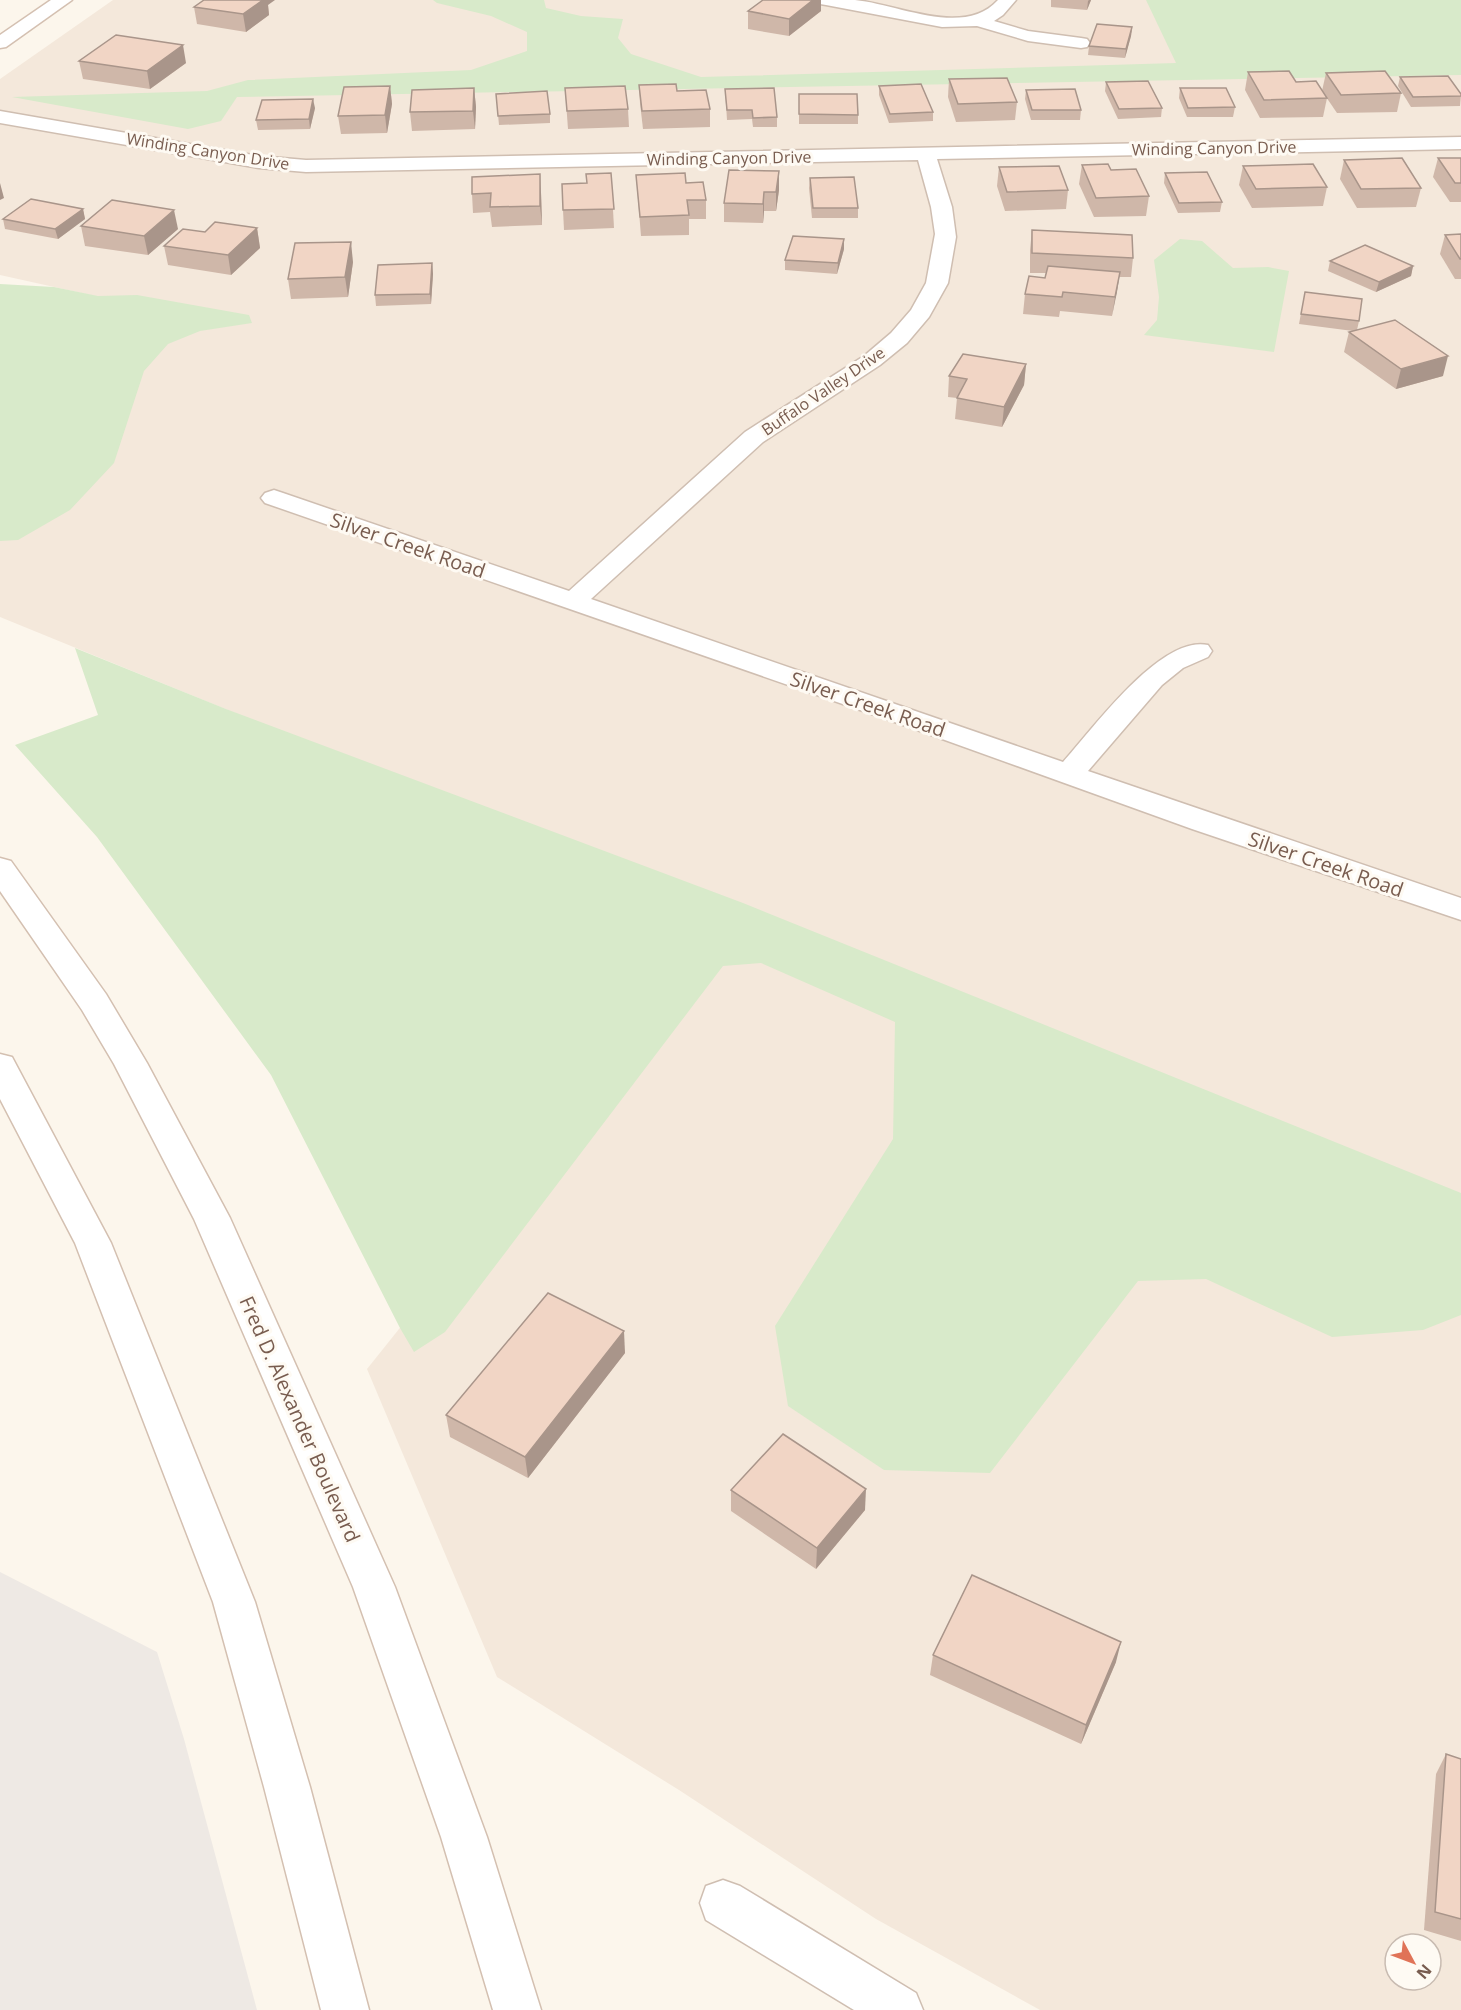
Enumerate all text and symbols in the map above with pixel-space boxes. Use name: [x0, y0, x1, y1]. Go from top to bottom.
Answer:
street label: Winding Canyon Drive: [125, 127, 291, 175]
street label: Winding Canyon Drive: [1131, 136, 1297, 160]
street label: Winding Canyon Drive: [646, 146, 812, 170]
street label: Buffalo Valley Drive: [757, 341, 889, 441]
street label: Silver Creek Road: [327, 506, 489, 584]
street label: Silver Creek Road: [787, 665, 949, 743]
street label: Silver Creek Road: [1245, 825, 1407, 903]
street label: Fred D. Alexander Boulevard: [233, 1292, 367, 1546]
north arrow: [1383, 1932, 1443, 1992]
text: N: [1412, 1960, 1437, 1984]

